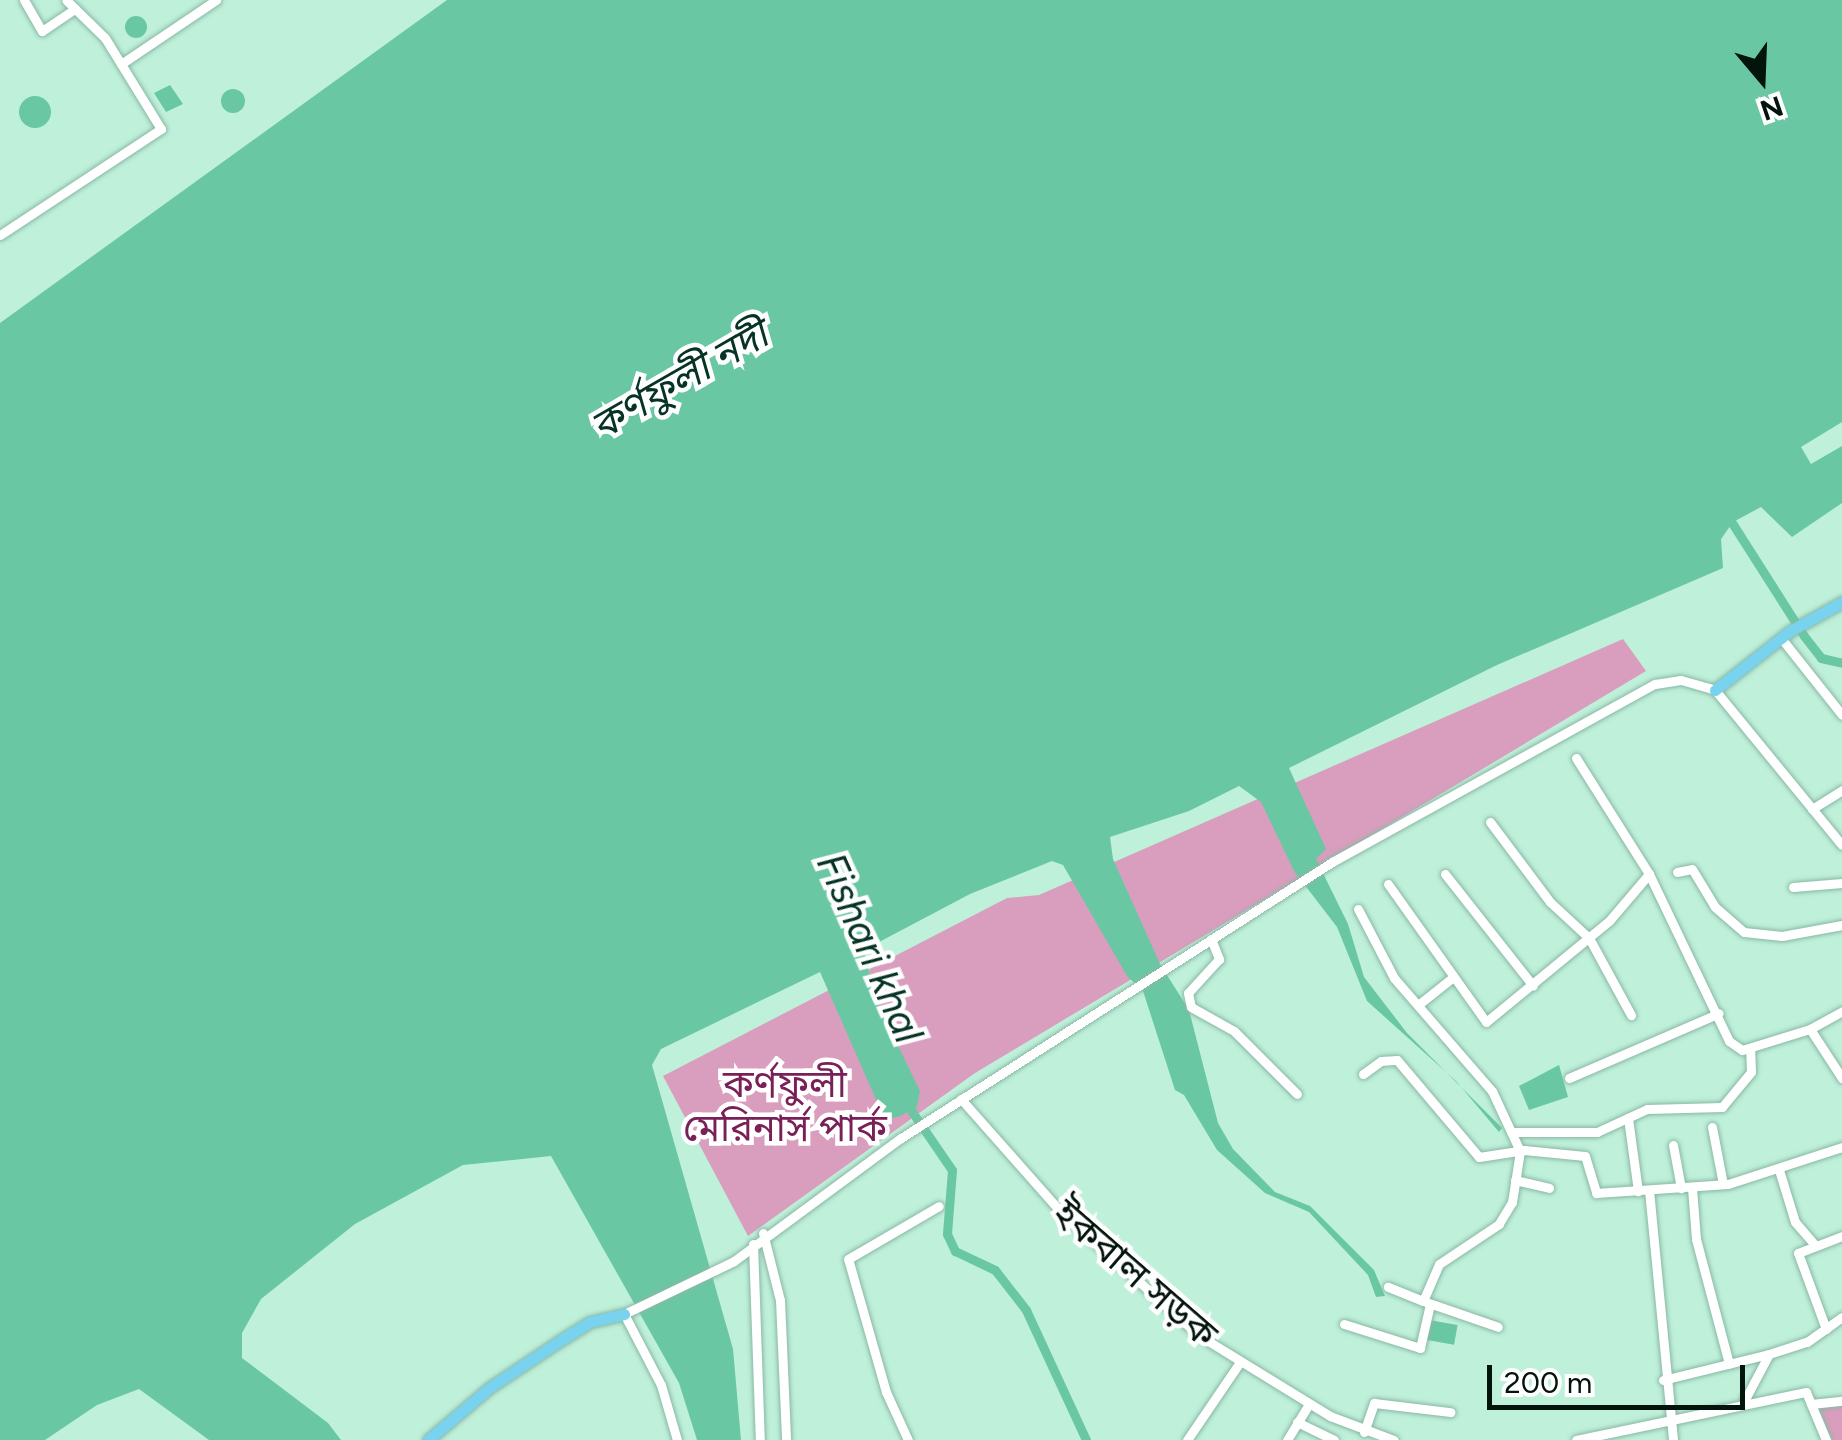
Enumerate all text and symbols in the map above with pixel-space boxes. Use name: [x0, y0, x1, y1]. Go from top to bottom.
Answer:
north arrow: [1712, 30, 1812, 130]
text: N: [1756, 89, 1788, 128]
water label: কর্ণফুলী নদী: [582, 310, 776, 450]
water label: Fishari khal: [807, 846, 933, 1050]
park label: কর্ণফুলী মেরিনার্স পার্ক: [683, 1062, 887, 1152]
street label: ইকবাল সড়ক: [1044, 1190, 1226, 1358]
scale bar: [1492, 1345, 1750, 1407]
text: 200 m: [1504, 1364, 1592, 1401]

